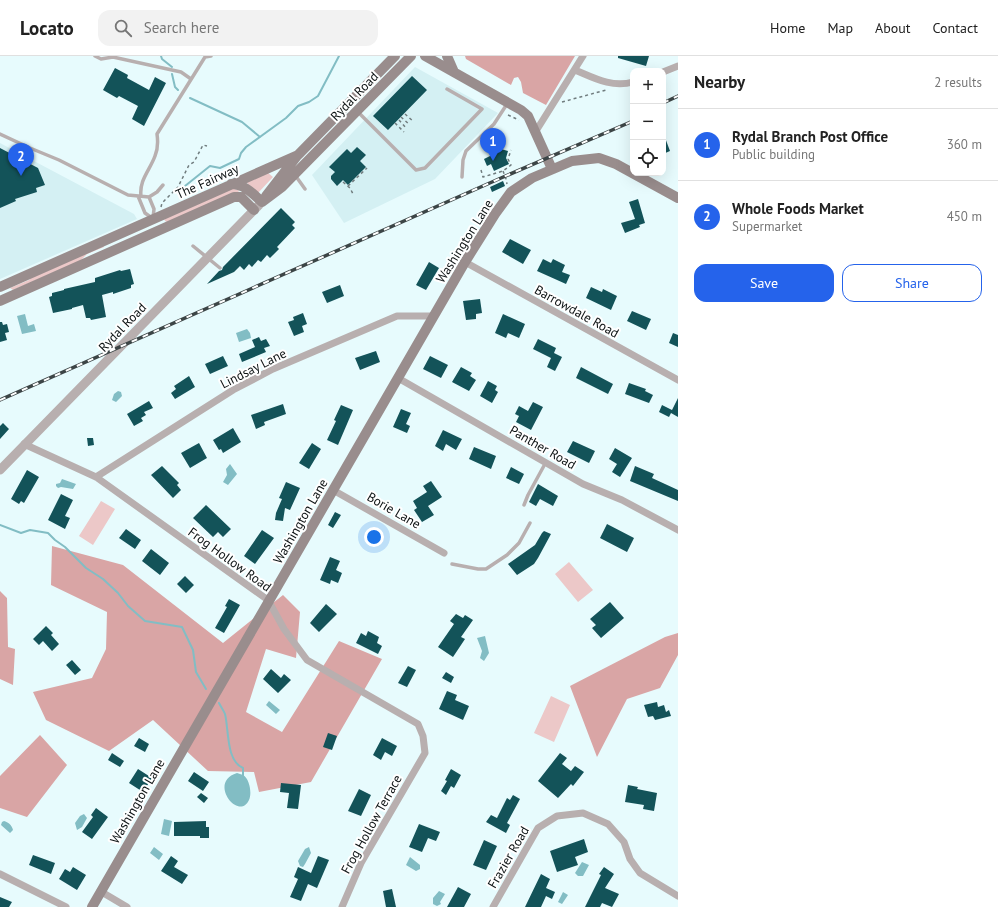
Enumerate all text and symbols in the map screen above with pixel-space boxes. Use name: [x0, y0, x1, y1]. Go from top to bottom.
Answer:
search box: [98, 10, 378, 46]
text: Locato: [20, 16, 74, 40]
icon: search: [112, 17, 134, 39]
text: Search here: [144, 18, 219, 37]
text: Home: [770, 19, 805, 37]
text: Map: [827, 19, 853, 37]
text: About: [875, 19, 911, 37]
text: Contact: [933, 19, 978, 37]
street label: Rydal Road: [327, 68, 382, 124]
map controls: [630, 68, 666, 176]
button: +: [630, 68, 666, 104]
text: Nearby: [694, 71, 745, 93]
text: 2 results: [934, 74, 982, 91]
button: −: [630, 104, 666, 140]
text: Rydal Branch Post Office: [732, 127, 888, 146]
pin: 1: [480, 128, 506, 161]
text: 1: [703, 136, 711, 153]
text: 360 m: [947, 136, 982, 153]
button: locate: [630, 140, 666, 176]
pin: 2: [8, 143, 34, 176]
text: Public building: [732, 146, 815, 163]
street label: The Fairway: [173, 160, 242, 203]
street label: Washington Lane: [432, 196, 497, 286]
text: Whole Foods Market: [732, 199, 864, 218]
text: 2: [703, 208, 711, 225]
text: 450 m: [947, 208, 982, 225]
text: Supermarket: [732, 218, 802, 235]
button: Save: [694, 264, 834, 302]
button: Share: [842, 264, 982, 302]
street label: Barrowdale Road: [531, 281, 622, 342]
street label: Rydal Road: [95, 299, 150, 355]
street label: Lindsay Lane: [217, 345, 289, 392]
street label: Panther Road: [506, 422, 579, 473]
street label: Washington Lane: [269, 476, 332, 567]
street label: Borie Lane: [364, 488, 424, 533]
street label: Frog Hollow Road: [185, 523, 275, 595]
your location: [364, 527, 384, 547]
street label: Washington Lane: [106, 756, 169, 847]
street label: Frog Hollow Terrace: [337, 772, 406, 877]
street label: Frazier Road: [484, 823, 533, 891]

